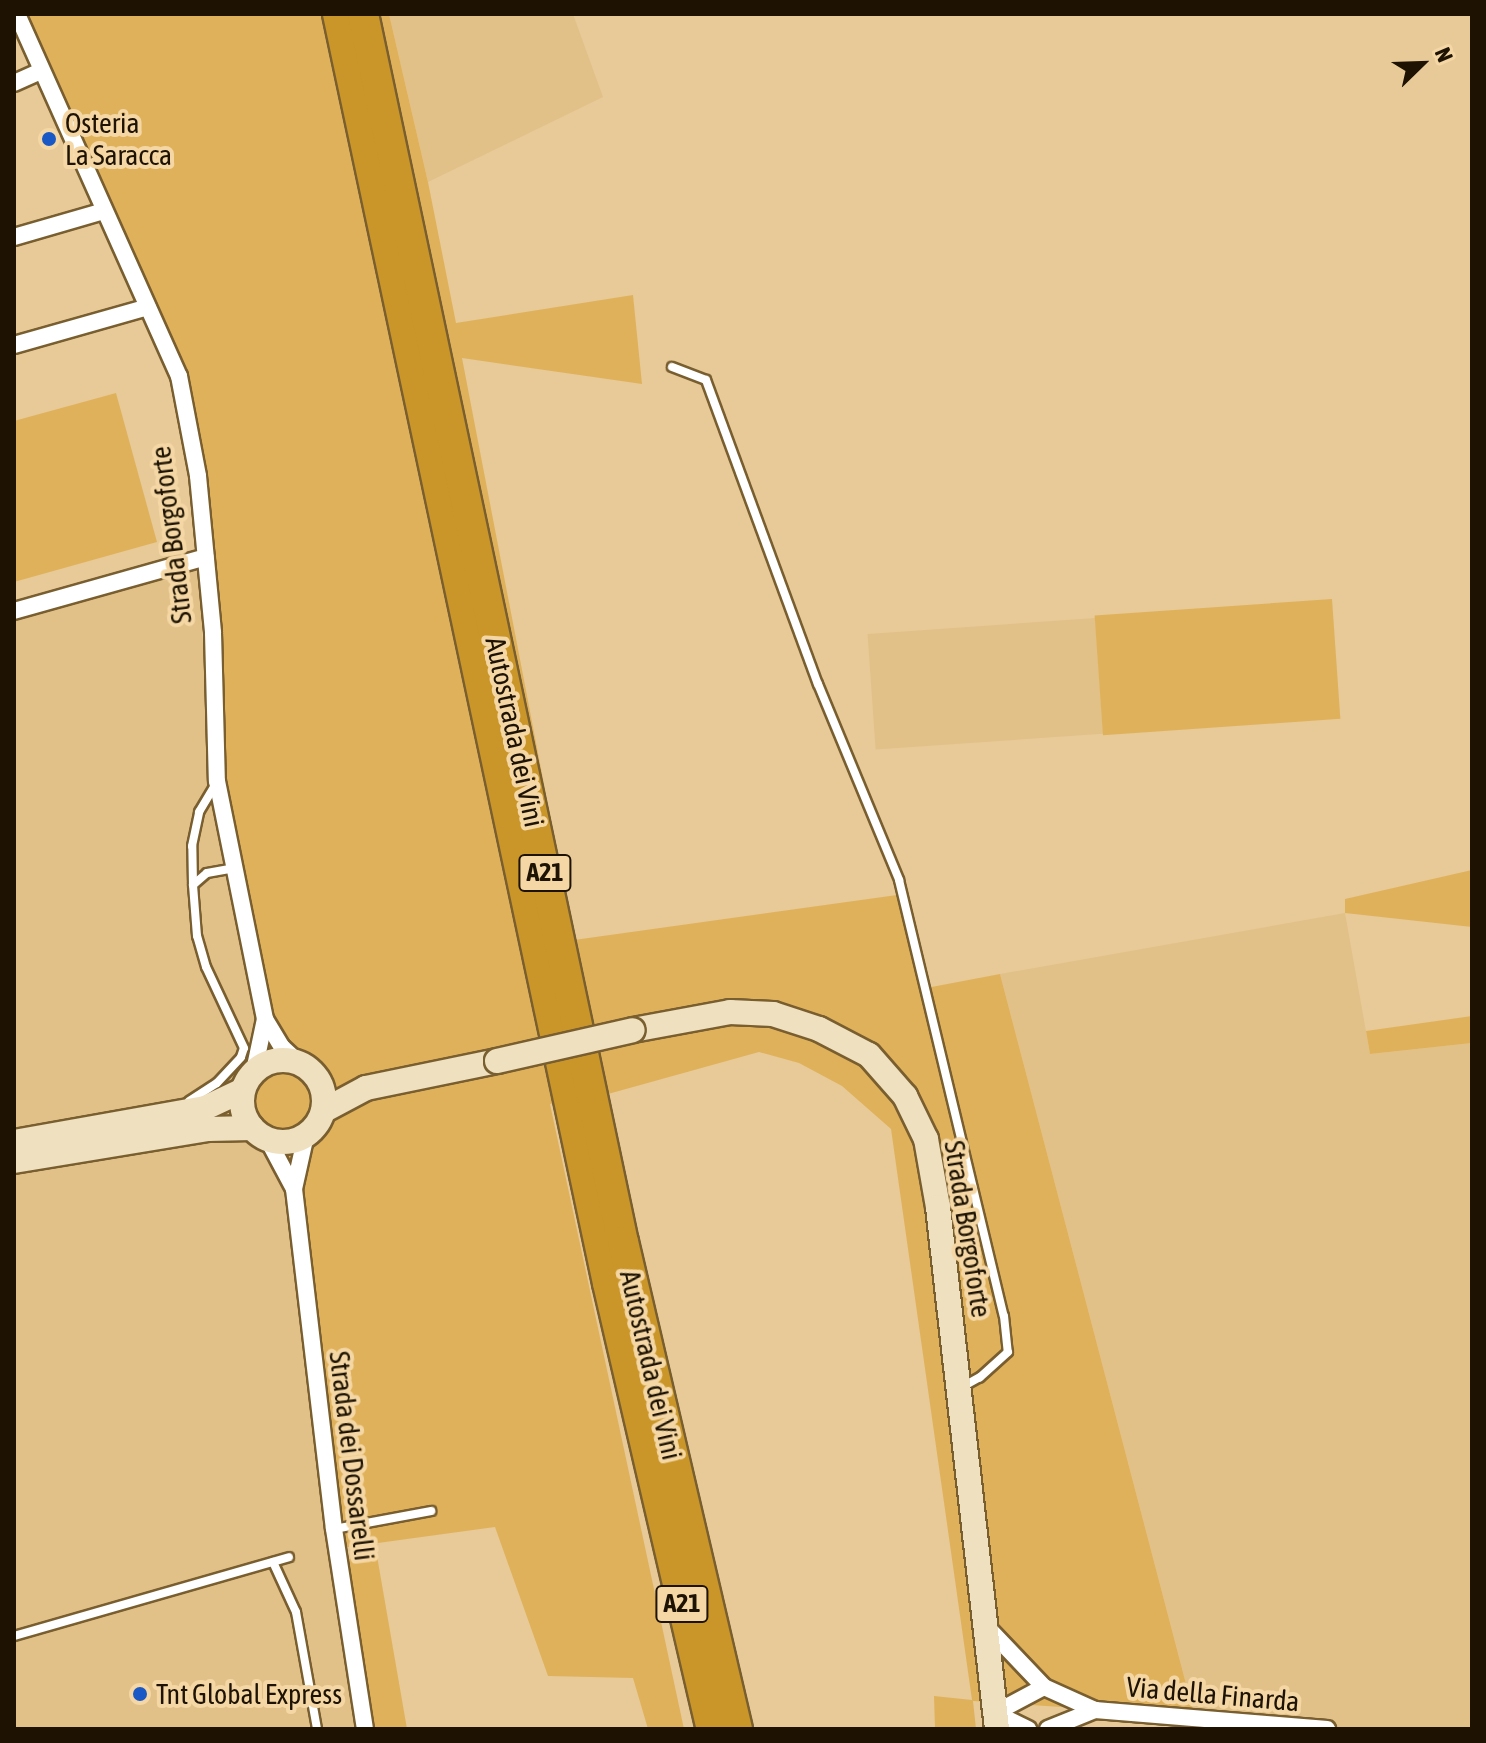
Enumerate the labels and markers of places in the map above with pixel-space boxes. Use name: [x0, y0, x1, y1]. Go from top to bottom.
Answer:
place label: Osteria La Saracca: [65, 106, 172, 172]
marker: Osteria La Saracca: [40, 130, 58, 148]
place label: Tnt Global Express: [156, 1677, 342, 1711]
marker: Tnt Global Express: [131, 1685, 149, 1703]

